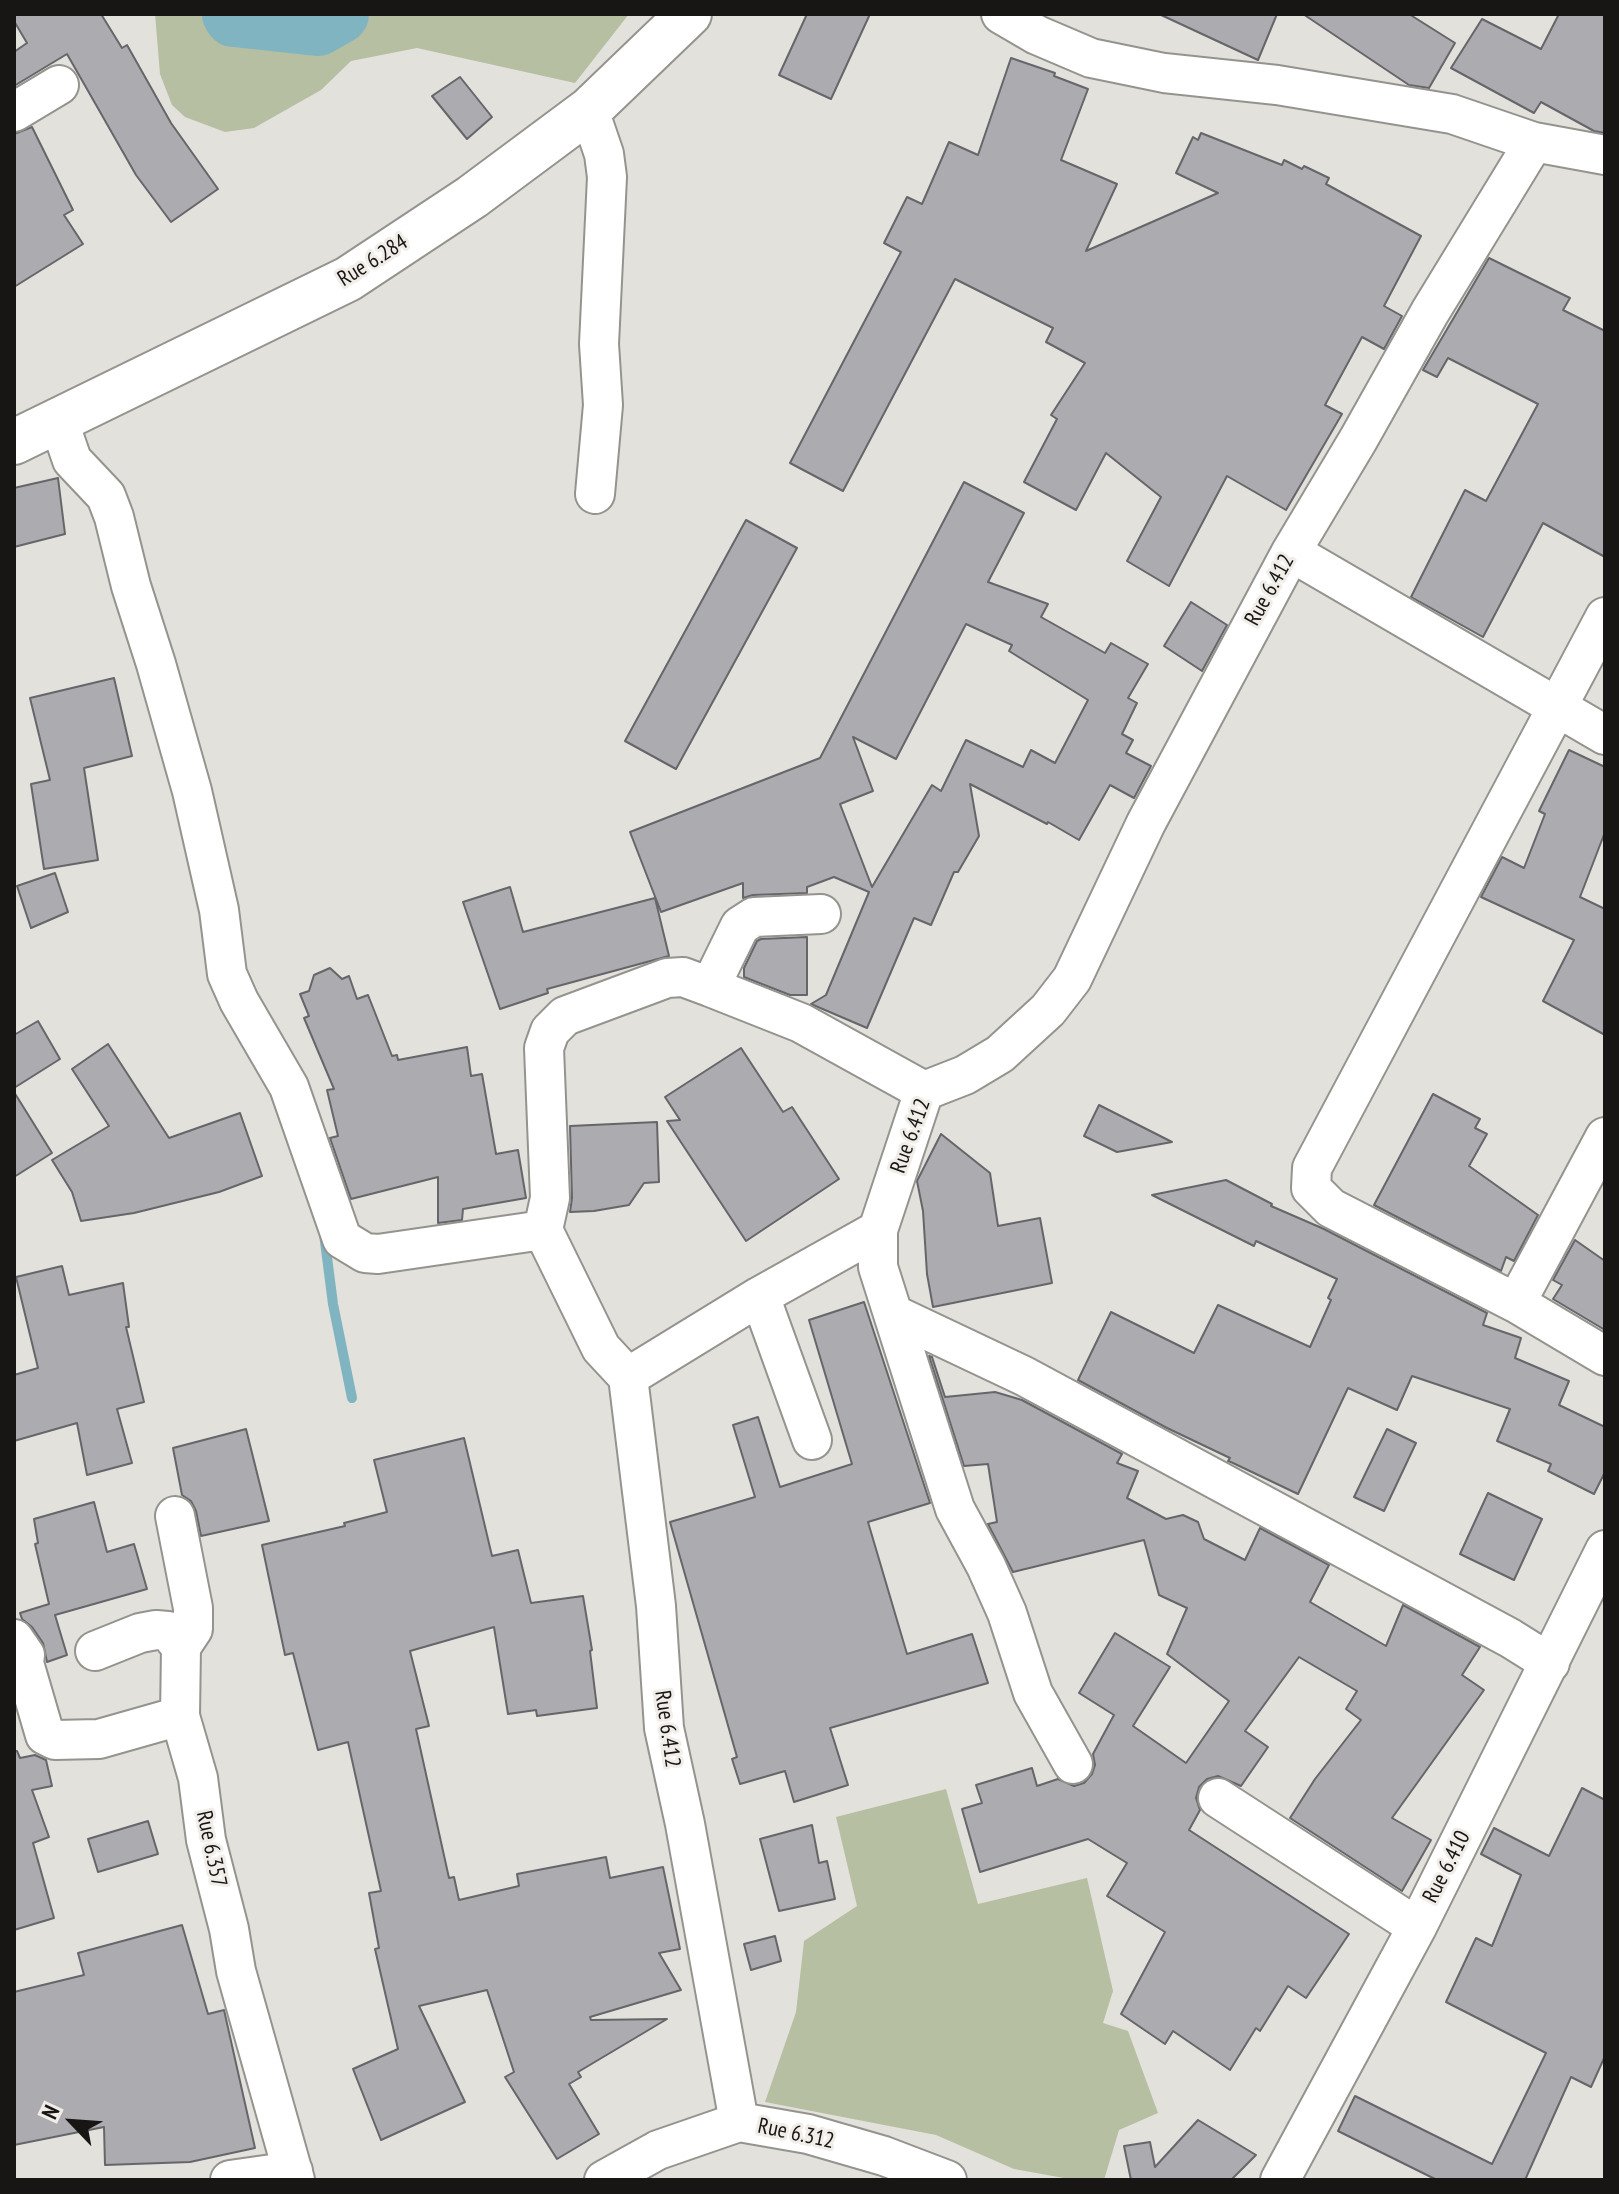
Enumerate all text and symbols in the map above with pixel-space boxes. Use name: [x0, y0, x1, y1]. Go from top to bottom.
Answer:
street label: Rue 6.284: [333, 229, 413, 293]
street label: Rue 6.412: [1240, 550, 1300, 630]
street label: Rue 6.412: [885, 1095, 937, 1177]
street label: Rue 6.412: [649, 1689, 685, 1769]
street label: Rue 6.357: [190, 1808, 232, 1890]
street label: Rue 6.410: [1418, 1827, 1476, 1907]
north arrow: [32, 2082, 112, 2162]
text: N: [35, 2101, 65, 2123]
street label: Rue 6.312: [755, 2113, 837, 2155]

